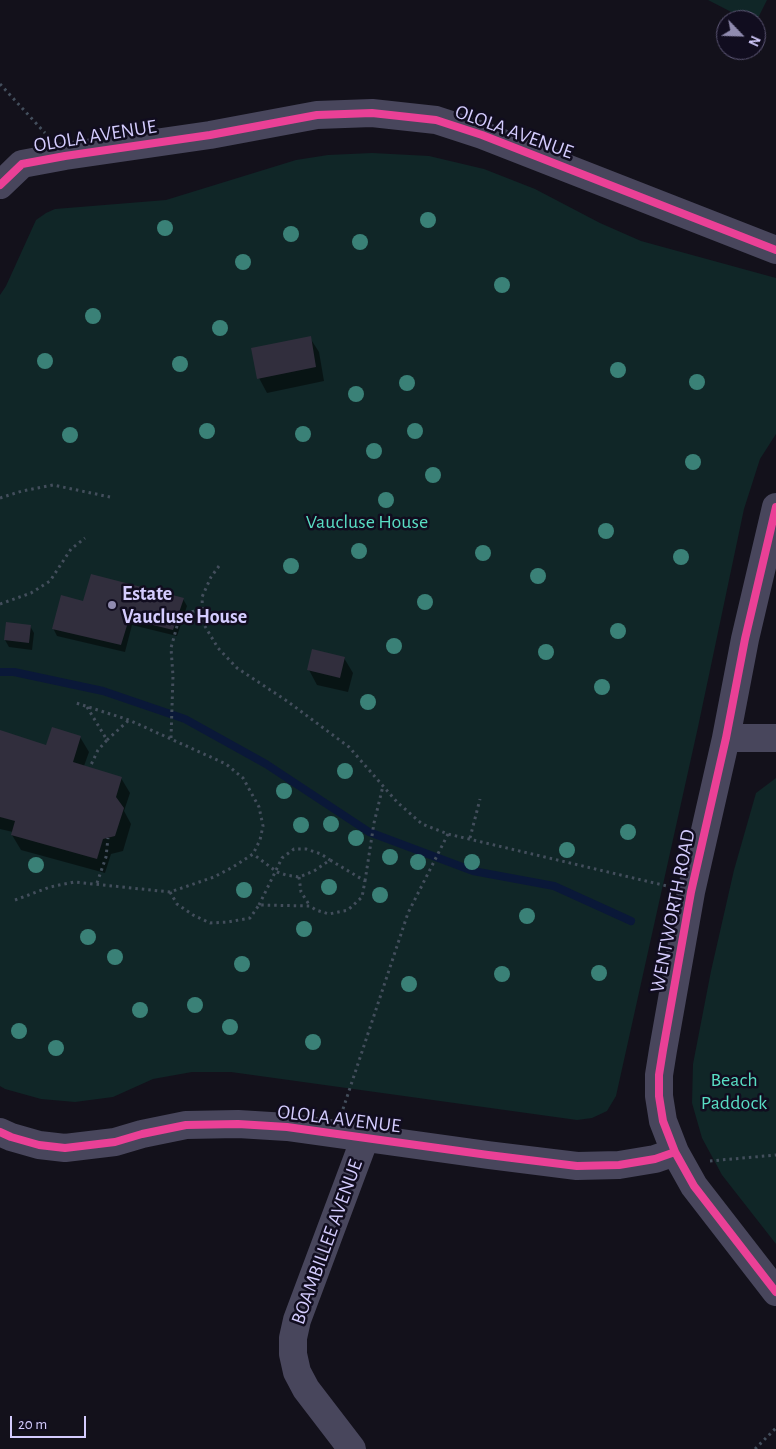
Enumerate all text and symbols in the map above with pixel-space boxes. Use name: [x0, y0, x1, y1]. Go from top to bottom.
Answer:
north arrow: [716, 10, 766, 60]
text: N: [745, 33, 762, 48]
street label: OLOLA AVENUE: [452, 100, 576, 164]
street label: OLOLA AVENUE: [32, 114, 158, 158]
park label: Vaucluse House: [306, 510, 428, 534]
place label: Estate Vaucluse House: [122, 582, 247, 629]
marker: Estate Vaucluse House: [106, 599, 118, 611]
street label: WENTWORTH ROAD: [645, 827, 701, 995]
park label: Beach Paddock: [701, 1068, 767, 1115]
street label: OLOLA AVENUE: [276, 1100, 402, 1138]
street label: BOAMBILLEE AVENUE: [286, 1156, 368, 1328]
scale bar: [12, 1406, 89, 1438]
text: 20 m: [18, 1417, 47, 1432]

